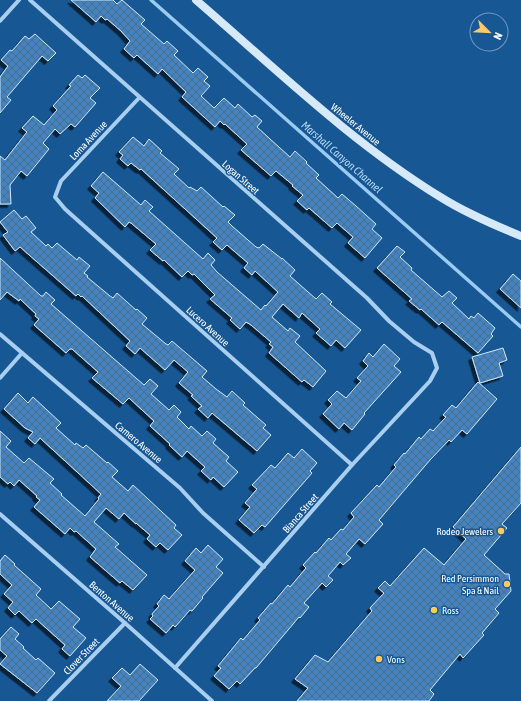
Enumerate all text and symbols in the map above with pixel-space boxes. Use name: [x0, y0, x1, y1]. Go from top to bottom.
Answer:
north arrow: [469, 12, 509, 52]
text: N: [491, 31, 505, 41]
street label: Wheeler Avenue: [329, 101, 383, 148]
street label: Loma Avenue: [67, 118, 110, 162]
water label: Marshall Canyon Channel: [299, 119, 385, 195]
street label: Logan Street: [220, 158, 262, 197]
street label: Lucero Avenue: [184, 304, 232, 349]
street label: Camero Avenue: [113, 420, 165, 465]
street label: Bianca Street: [280, 491, 320, 535]
place label: Rodeo Jewelers: [436, 526, 493, 537]
marker: Rodeo Jewelers: [496, 526, 506, 536]
place label: Red Persimmon Spa & Nail: [441, 573, 499, 596]
street label: Benton Avenue: [87, 579, 137, 624]
marker: Red Persimmon Spa & Nail: [502, 579, 512, 589]
marker: Ross: [429, 605, 439, 615]
place label: Ross: [442, 605, 459, 616]
street label: Clover Street: [61, 636, 102, 677]
marker: Vons: [374, 654, 384, 664]
place label: Vons: [387, 654, 405, 665]

